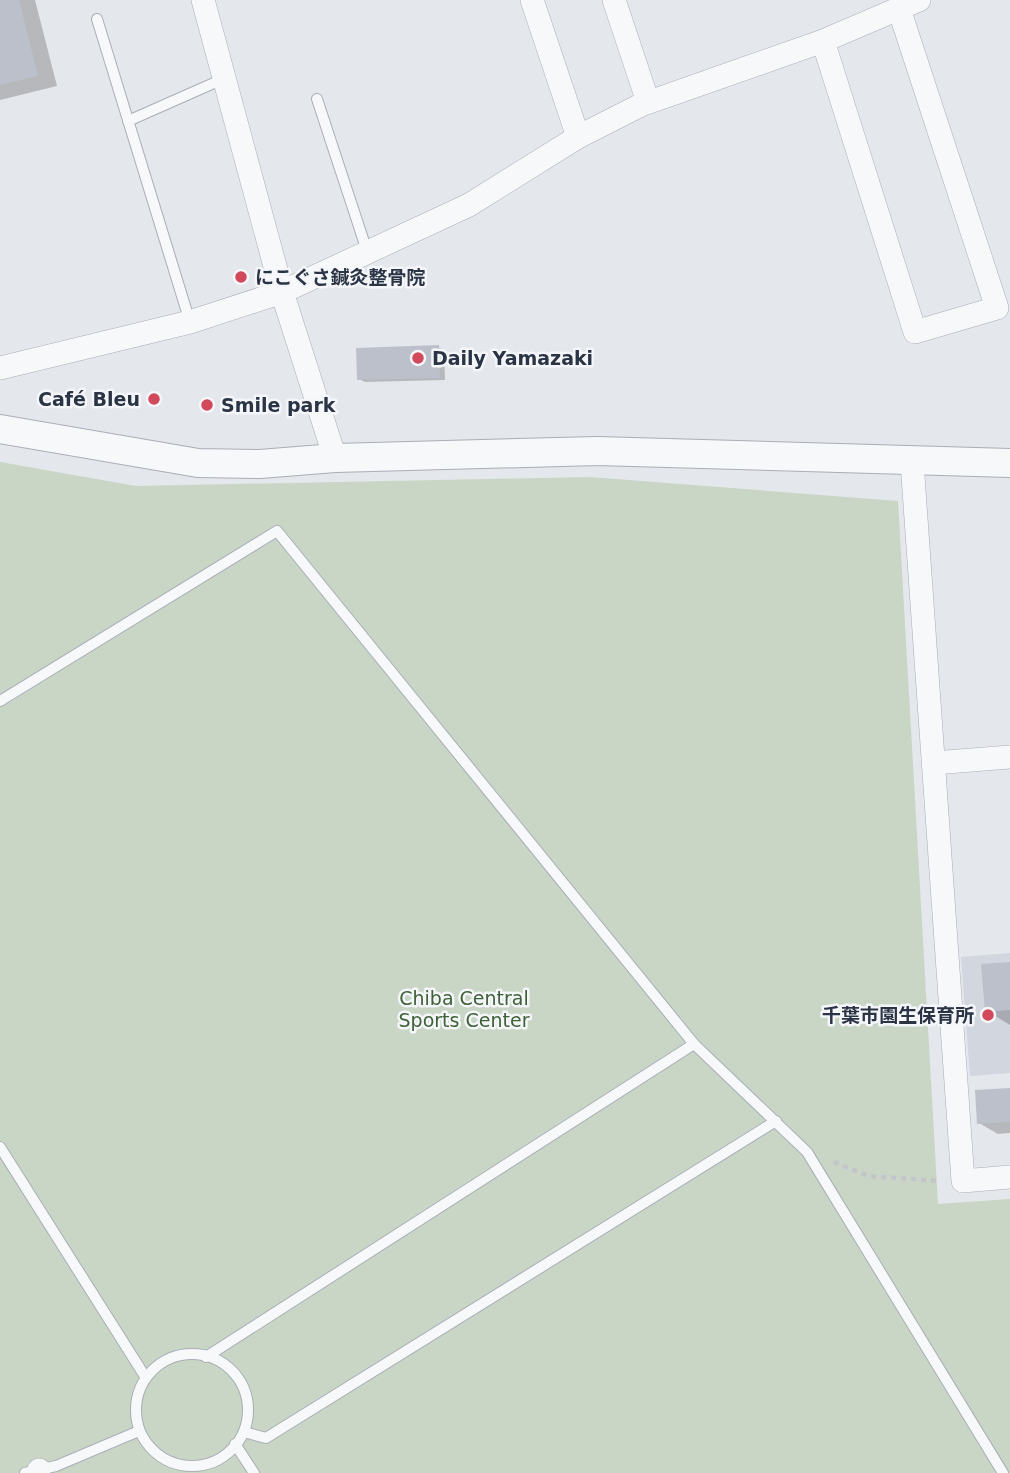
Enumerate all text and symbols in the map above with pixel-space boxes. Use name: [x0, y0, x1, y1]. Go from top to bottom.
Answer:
place label: にこぐさ鍼灸整骨院: [255, 266, 426, 288]
marker: にこぐさ鍼灸整骨院: [233, 269, 249, 285]
place label: Daily Yamazaki: [432, 347, 593, 369]
marker: Daily Yamazaki: [410, 350, 426, 366]
place label: Café Bleu: [38, 388, 140, 410]
marker: Café Bleu: [146, 391, 162, 407]
place label: Smile park: [221, 394, 336, 416]
marker: Smile park: [199, 397, 215, 413]
park label: Chiba Central Sports Center: [399, 987, 530, 1031]
place label: 千葉市園生保育所: [822, 1004, 974, 1026]
marker: 千葉市園生保育所: [980, 1007, 996, 1023]

